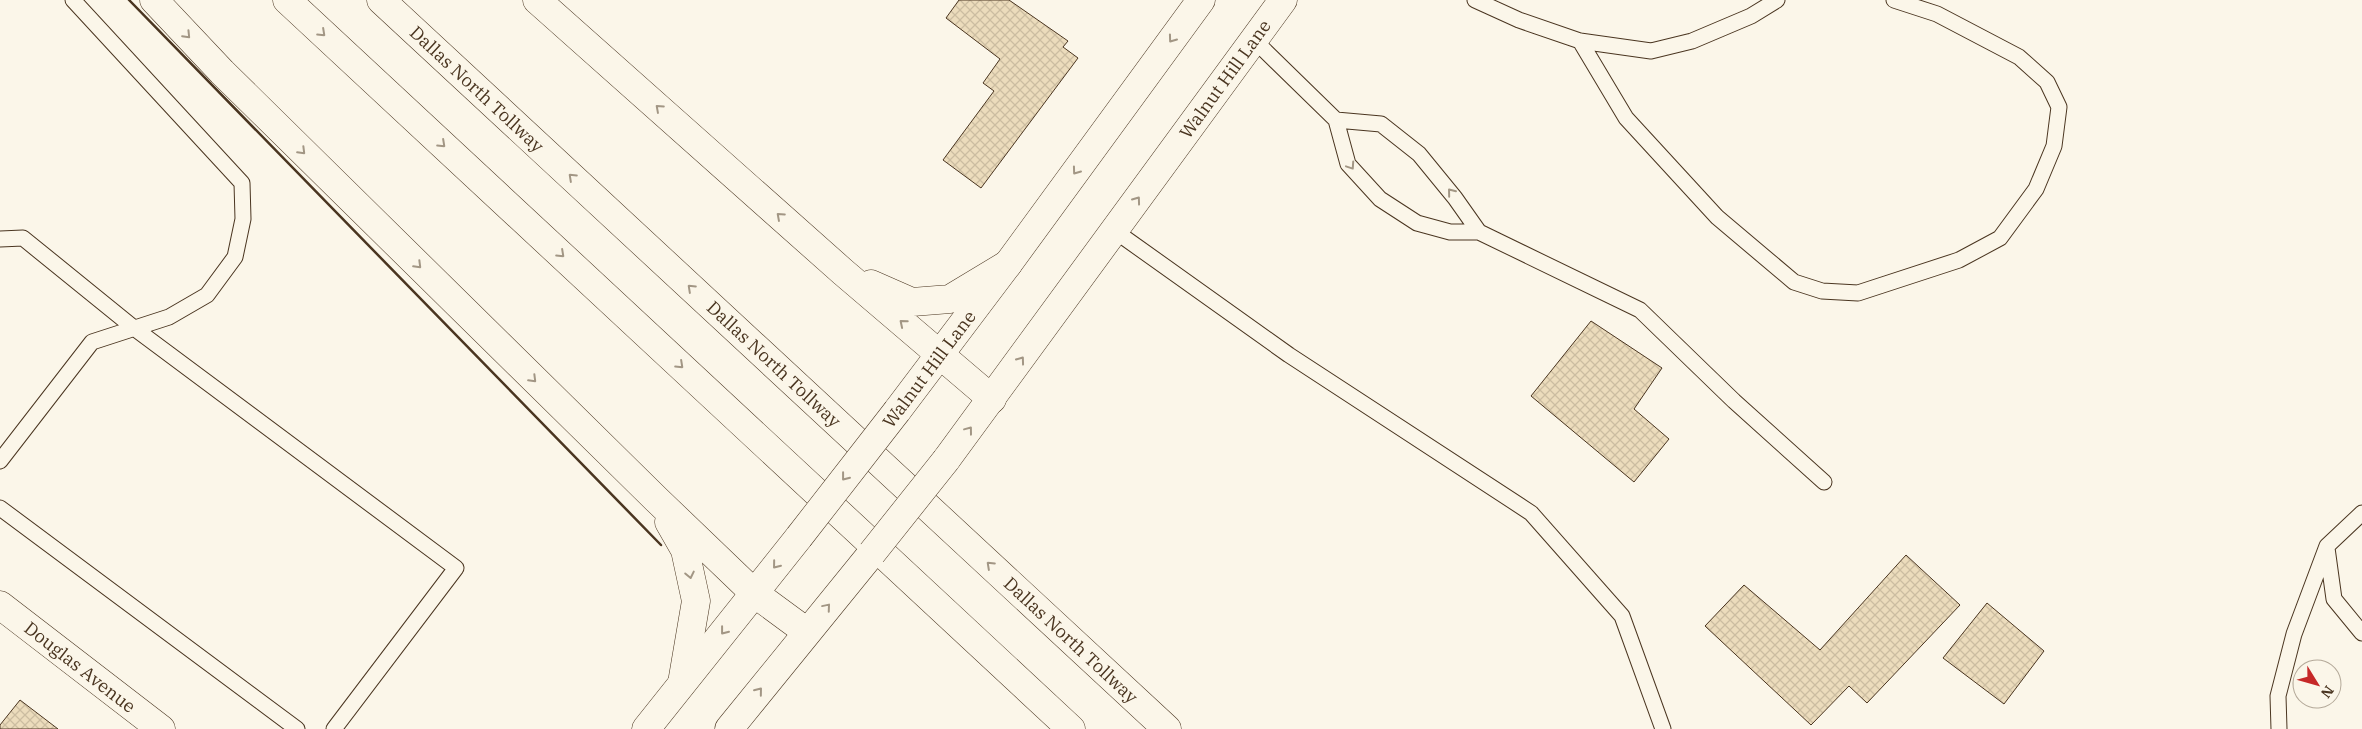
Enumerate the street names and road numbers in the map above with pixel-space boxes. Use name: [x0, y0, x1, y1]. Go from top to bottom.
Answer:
street label: Walnut Hill Lane: [1174, 15, 1276, 143]
street label: Dallas North Tollway: [405, 21, 549, 157]
street label: Dallas North Tollway: [702, 296, 846, 432]
street label: Walnut Hill Lane: [877, 306, 981, 432]
street label: Dallas North Tollway: [999, 572, 1143, 708]
street label: Douglas Avenue: [20, 616, 140, 718]

